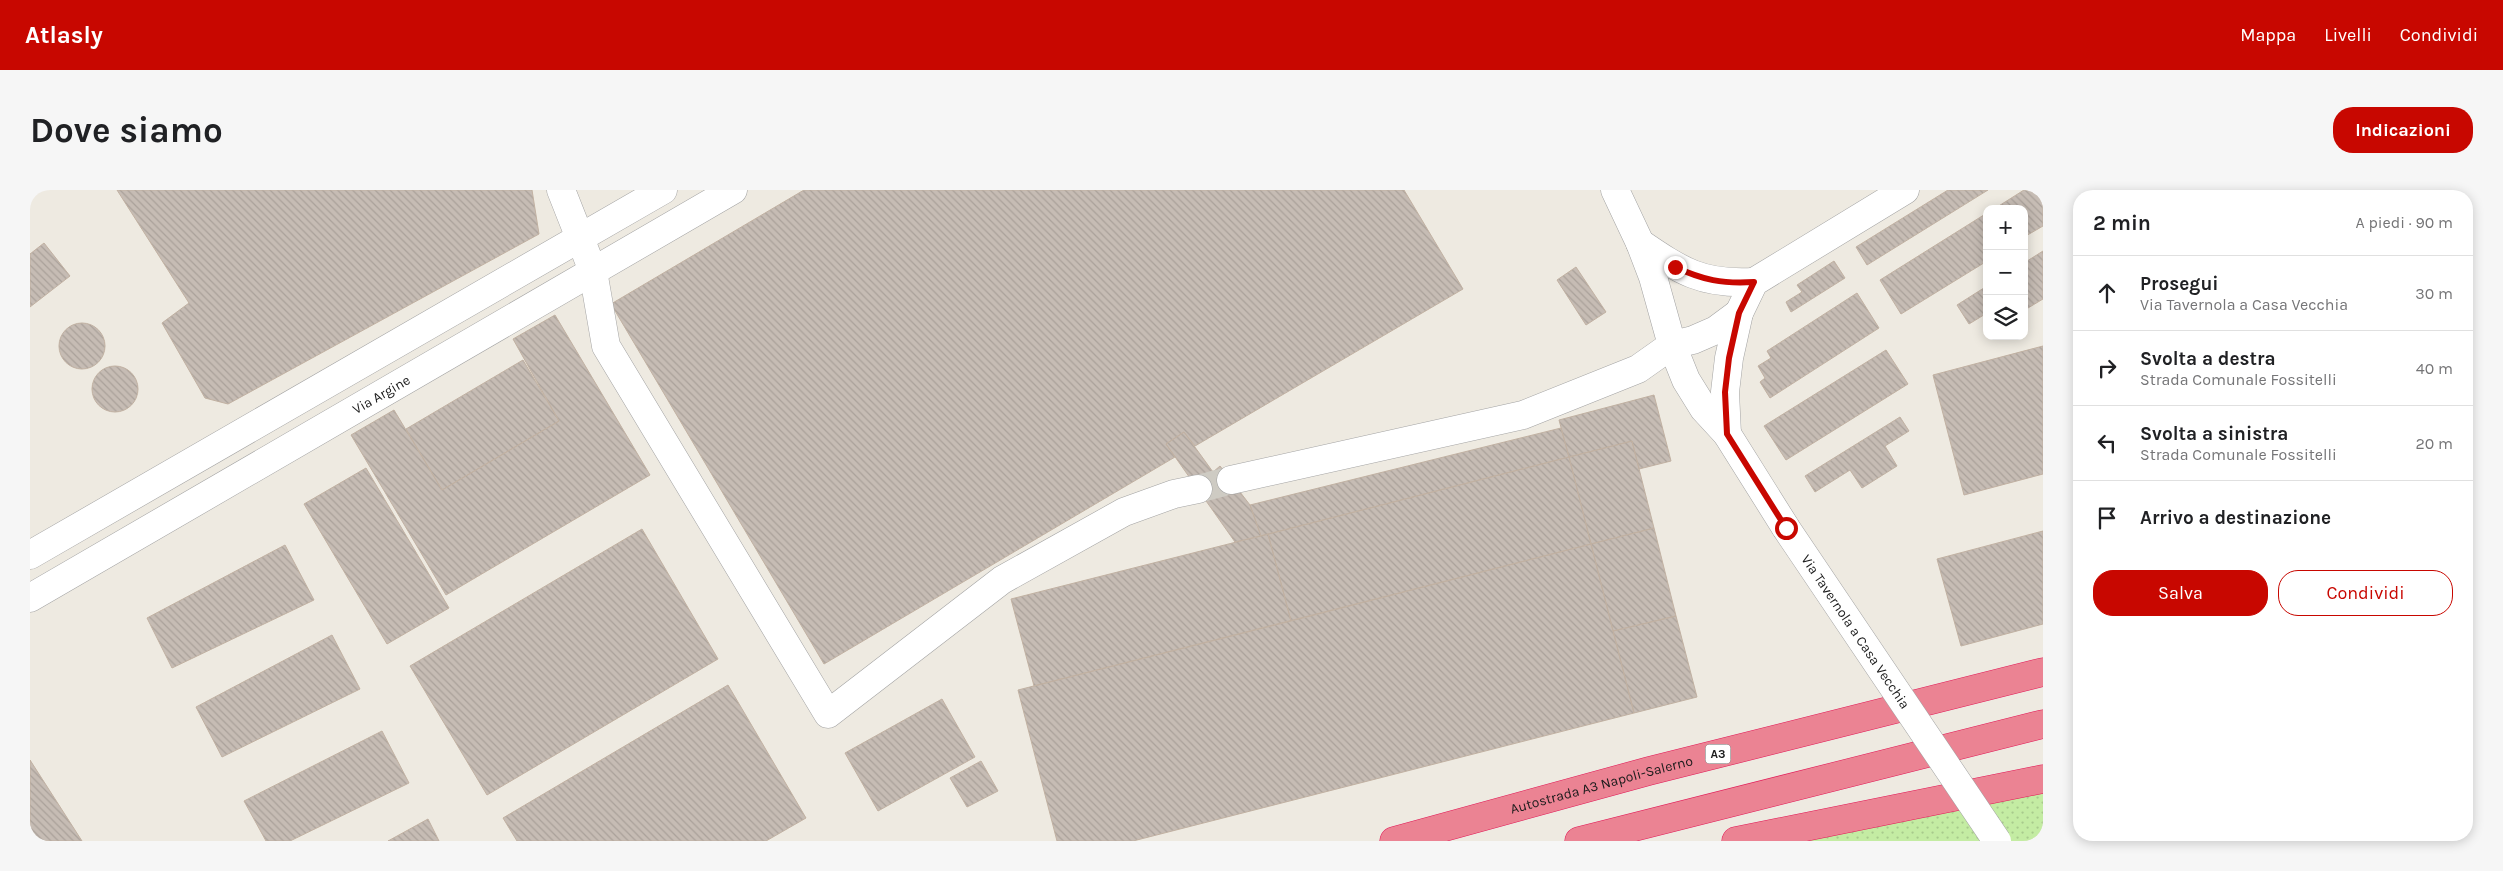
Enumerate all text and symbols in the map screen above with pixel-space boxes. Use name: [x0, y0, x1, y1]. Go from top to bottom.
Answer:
text: Atlasly: [25, 21, 103, 49]
text: Mappa: [2240, 24, 2296, 46]
text: Livelli: [2324, 24, 2372, 46]
text: Condividi: [2400, 24, 2478, 46]
button: Indicazioni: [2333, 107, 2473, 153]
text: Dove siamo: [30, 110, 223, 151]
map controls: [1983, 205, 2028, 340]
button: +: [1983, 205, 2028, 250]
text: 2 min: [2093, 211, 2151, 235]
text: A piedi · 90 m: [2355, 213, 2453, 232]
button: −: [1983, 250, 2028, 295]
route end: [1664, 256, 1687, 279]
text: Prosegui: [2140, 273, 2219, 295]
icon: ahead: [2093, 279, 2121, 307]
text: 30 m: [2415, 284, 2453, 303]
button: layers: [1983, 295, 2028, 340]
text: Via Tavernola a Casa Vecchia: [2140, 295, 2348, 314]
text: Svolta a destra: [2140, 348, 2276, 370]
icon: right: [2093, 354, 2121, 382]
text: 40 m: [2416, 359, 2453, 378]
text: Strada Comunale Fossitelli: [2140, 370, 2337, 389]
street label: Via Argine: [349, 371, 413, 418]
text: Svolta a sinistra: [2140, 423, 2288, 445]
icon: left: [2093, 429, 2121, 457]
text: 20 m: [2415, 434, 2453, 453]
text: Strada Comunale Fossitelli: [2140, 445, 2337, 464]
icon: arrive: [2093, 504, 2121, 532]
text: Arrivo a destinazione: [2140, 507, 2331, 529]
route start: [1775, 517, 1798, 540]
street label: Via Tavernola a Casa Vecchia: [1798, 551, 1914, 712]
button: Salva: [2093, 570, 2268, 616]
button: Condividi: [2278, 570, 2453, 616]
road number: A3: [1706, 744, 1730, 764]
street label: Autostrada A3 Napoli-Salerno: [1508, 752, 1695, 817]

